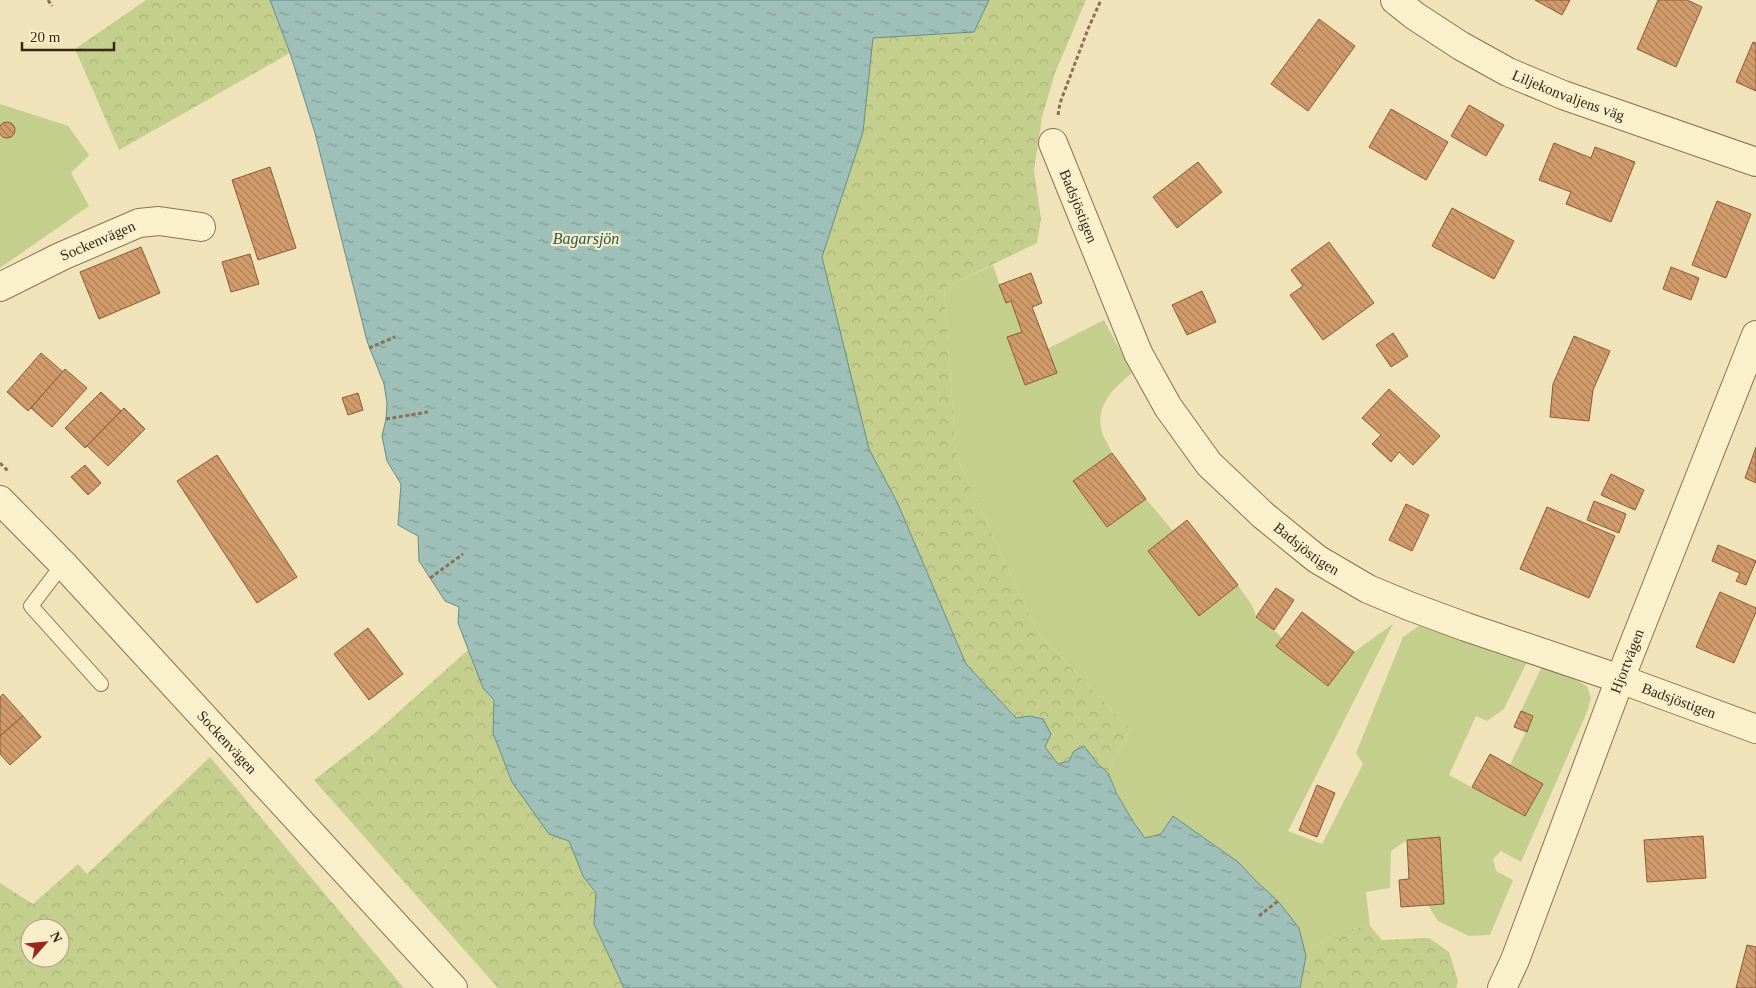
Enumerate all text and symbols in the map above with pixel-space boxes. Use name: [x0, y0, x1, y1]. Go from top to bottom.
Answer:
scale bar: [22, 20, 115, 52]
text: 20 m: [30, 29, 61, 45]
street label: Liljekonvaljens väg: [1510, 67, 1627, 124]
street label: Badsjöstigen: [1057, 167, 1101, 245]
street label: Sockenvägen: [58, 217, 138, 264]
water label: Bagarsjön: [553, 230, 619, 248]
street label: Badsjöstigen: [1271, 519, 1342, 578]
street label: Hjortvägen: [1607, 626, 1647, 695]
street label: Badsjöstigen: [1640, 680, 1718, 722]
street label: Sockenvägen: [194, 707, 260, 777]
north arrow: [20, 918, 70, 968]
text: N: [47, 929, 65, 945]

